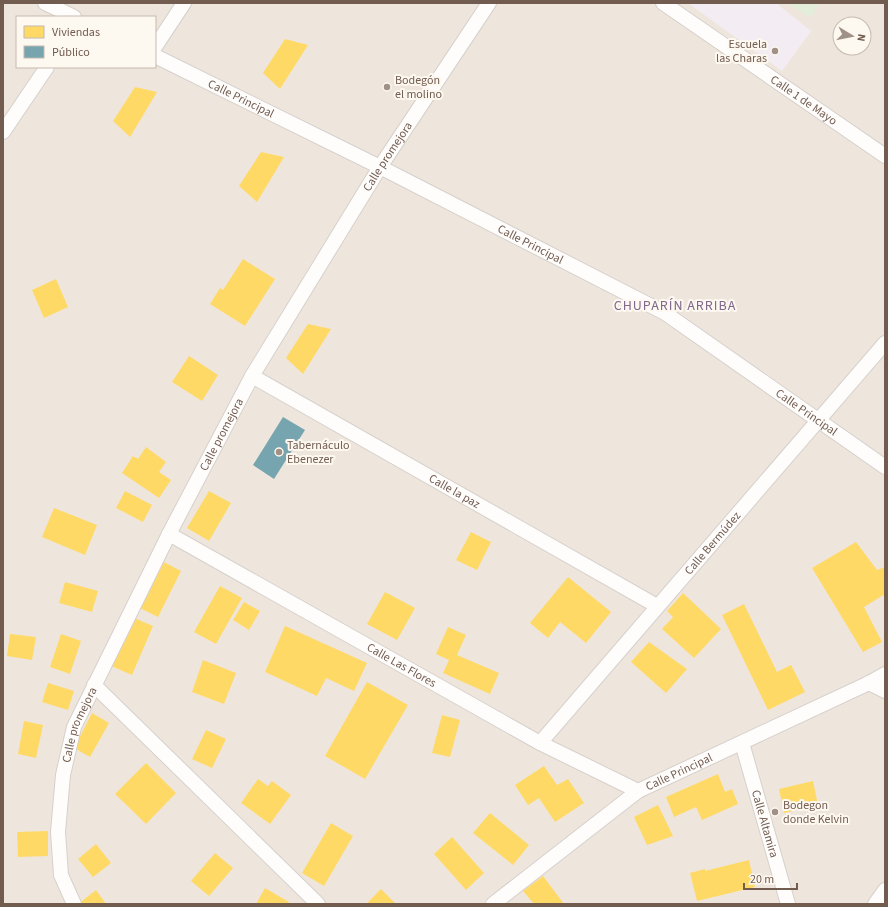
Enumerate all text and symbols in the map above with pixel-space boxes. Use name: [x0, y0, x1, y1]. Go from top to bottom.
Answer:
legend: [16, 16, 156, 68]
north arrow: [832, 16, 872, 56]
text: Viviendas: [52, 24, 100, 41]
text: N: [853, 33, 869, 43]
place label: Escuela las Charas: [716, 36, 767, 67]
text: Público: [52, 44, 90, 61]
marker: Escuela las Charas: [770, 46, 780, 56]
street label: Calle 1 de Mayo: [767, 71, 840, 129]
place label: Bodegón el molino: [395, 72, 442, 103]
street label: Calle Principal: [205, 75, 277, 122]
marker: Bodegón el molino: [382, 82, 392, 92]
street label: Calle promejora: [359, 118, 417, 195]
street label: Calle Principal: [494, 221, 566, 269]
district label: CHUPARÍN ARRIBA: [614, 296, 736, 316]
street label: Calle Principal: [772, 385, 841, 440]
street label: Calle promejora: [196, 395, 248, 474]
place label: Tabernáculo Ebenezer: [287, 437, 350, 468]
marker: Tabernáculo Ebenezer: [274, 447, 284, 457]
street label: Calle la paz: [426, 470, 483, 513]
street label: Calle Bermúdez: [681, 508, 745, 579]
street label: Calle Las Flores: [364, 639, 439, 692]
street label: Calle promejora: [58, 684, 101, 764]
street label: Calle Principal: [643, 749, 715, 795]
street label: Calle Altamira: [747, 788, 782, 860]
place label: Bodegon donde Kelvin: [783, 797, 849, 828]
marker: Bodegon donde Kelvin: [770, 807, 780, 817]
scale bar: [744, 865, 797, 891]
text: 20 m: [750, 871, 774, 888]

